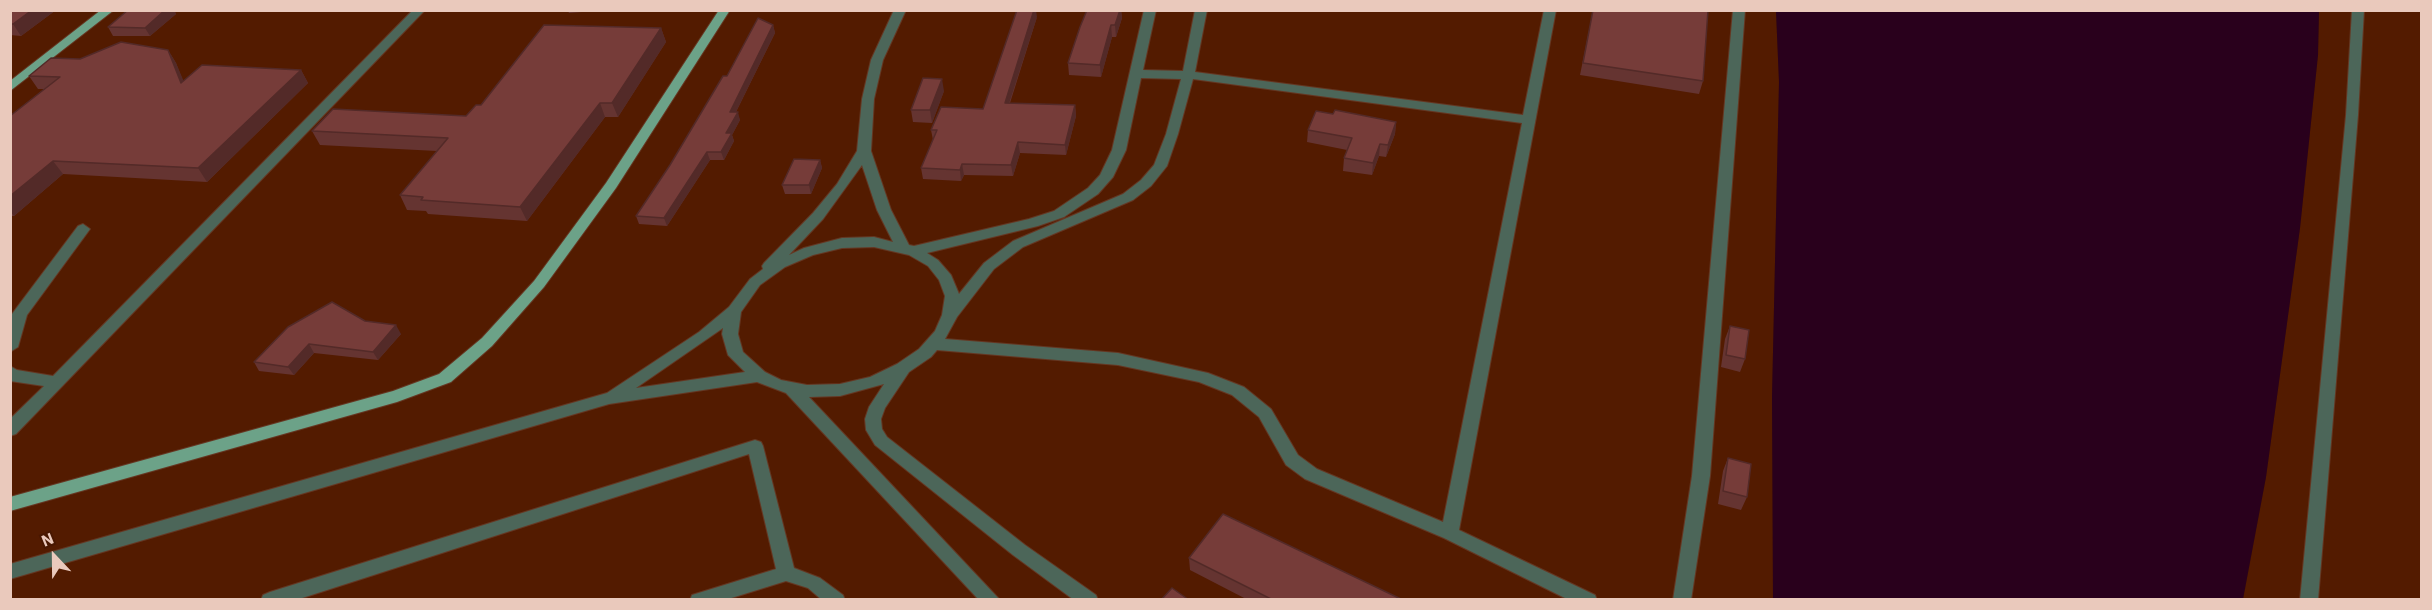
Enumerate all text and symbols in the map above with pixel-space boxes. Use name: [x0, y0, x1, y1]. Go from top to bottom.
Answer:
north arrow: [24, 526, 84, 586]
text: N: [38, 528, 56, 551]

